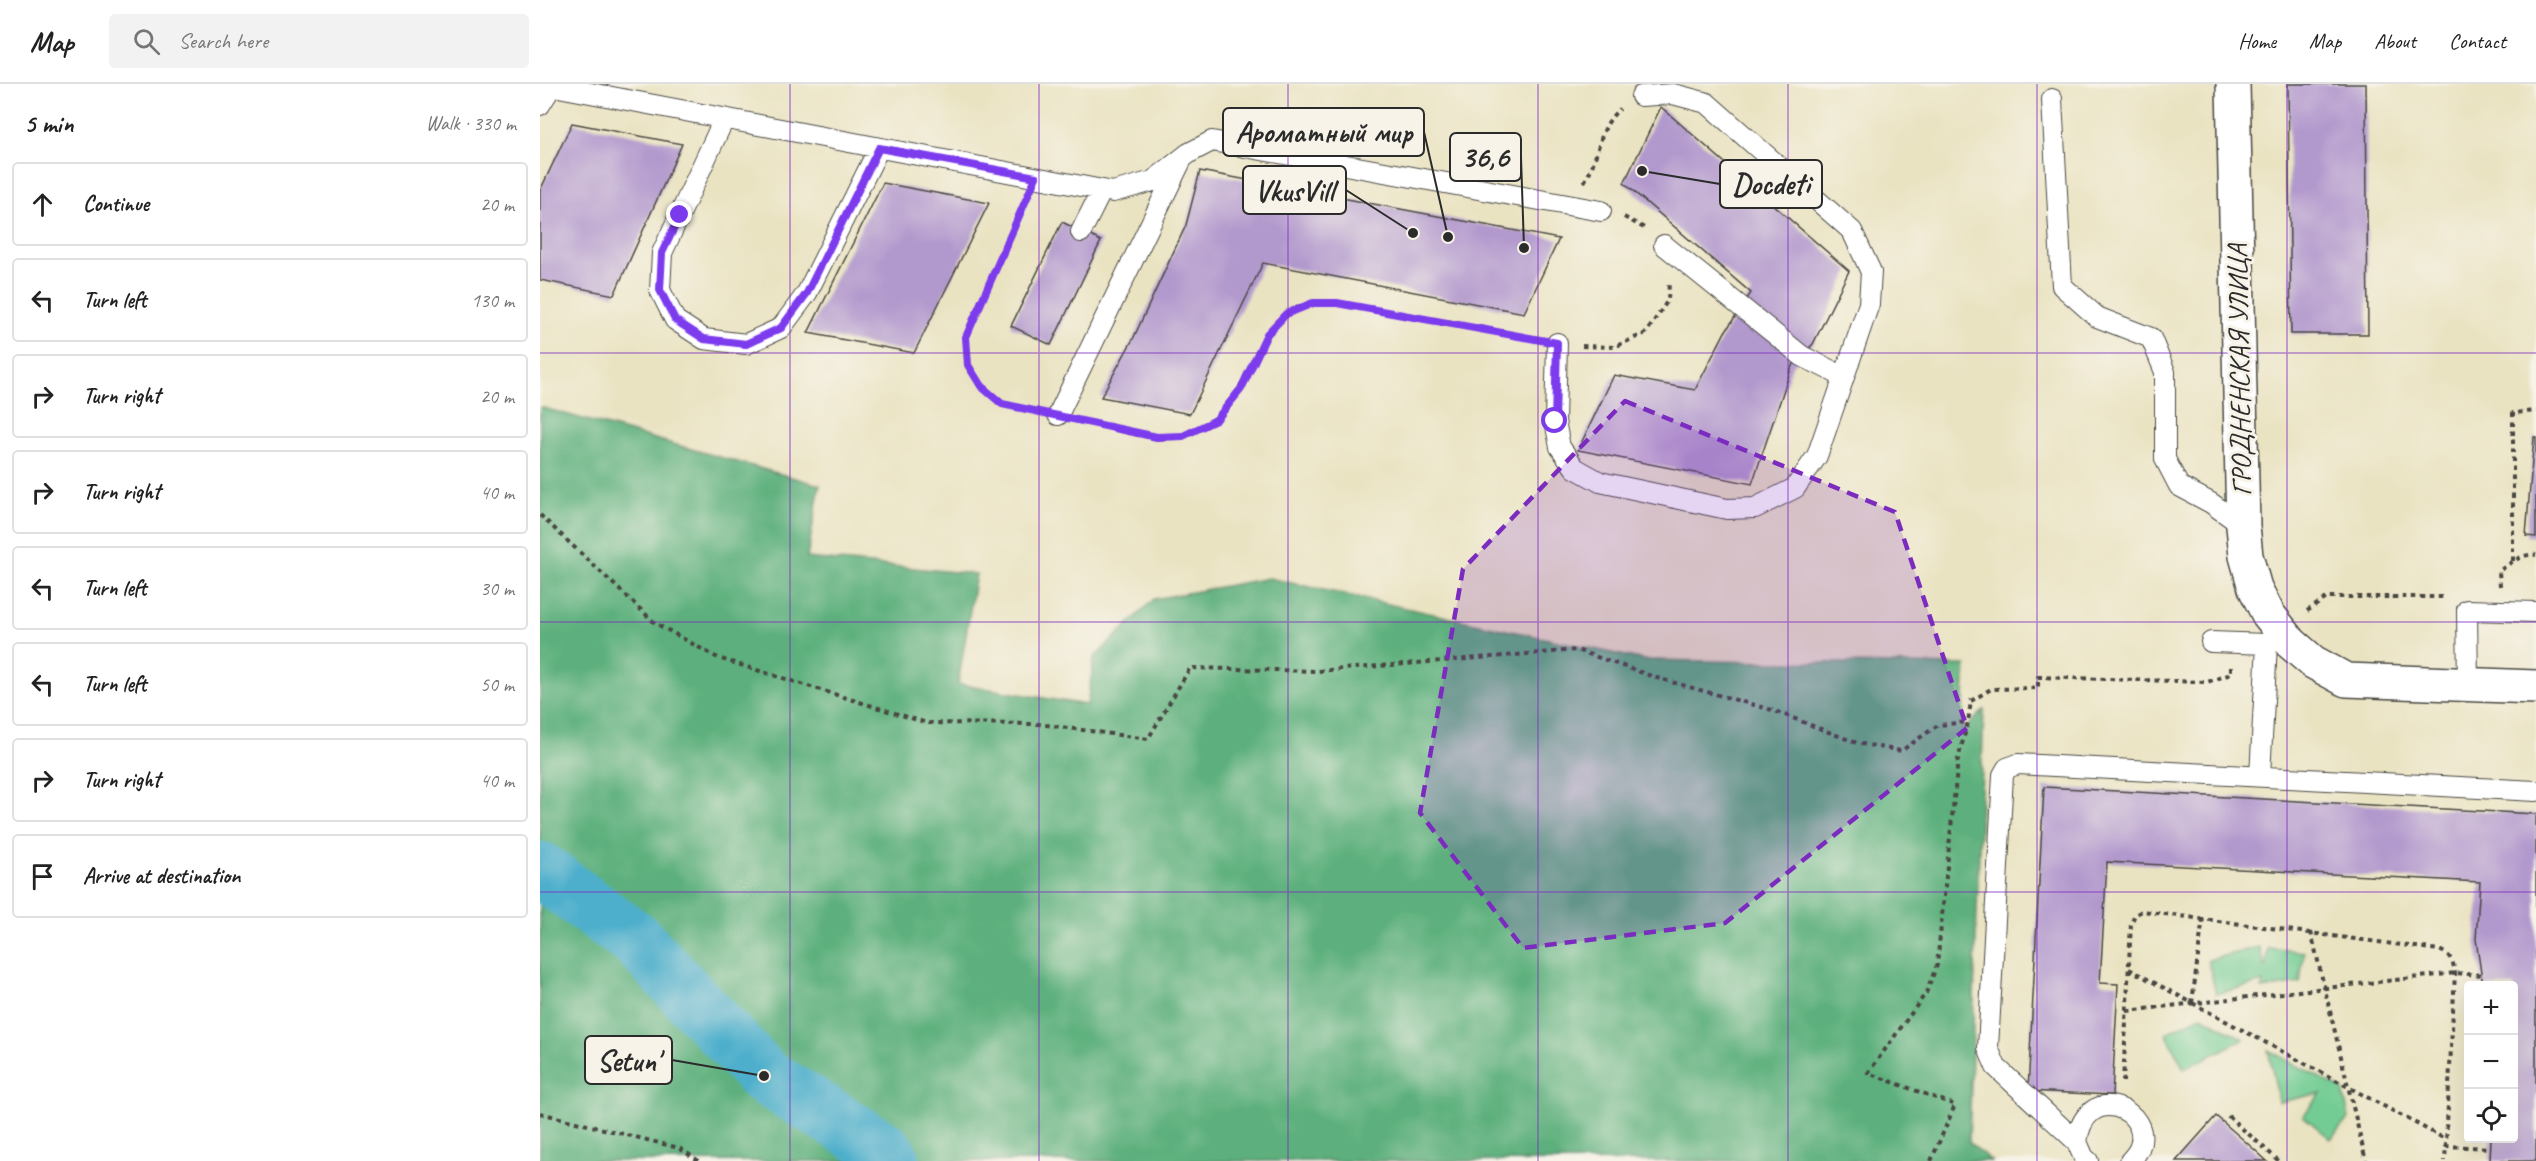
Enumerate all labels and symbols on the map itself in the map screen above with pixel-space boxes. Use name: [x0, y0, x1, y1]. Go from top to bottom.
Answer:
callout: Ароматный мир: [1223, 108, 1424, 156]
text: Ароматный мир: [1235, 113, 1414, 151]
callout: 36,6: [1450, 133, 1521, 181]
text: 36,6: [1461, 138, 1511, 176]
callout: Docdeti: [1720, 160, 1822, 208]
text: Docdeti: [1732, 165, 1814, 203]
callout: VkusVill: [1243, 166, 1346, 214]
text: VkusVill: [1254, 172, 1339, 210]
route end: [666, 201, 692, 227]
street label: ГРОДНЕНСКАЯ УЛИЦА: [2219, 242, 2259, 496]
route start: [1541, 407, 1567, 433]
callout: Setun': [585, 1036, 672, 1084]
text: Setun': [597, 1042, 666, 1080]

